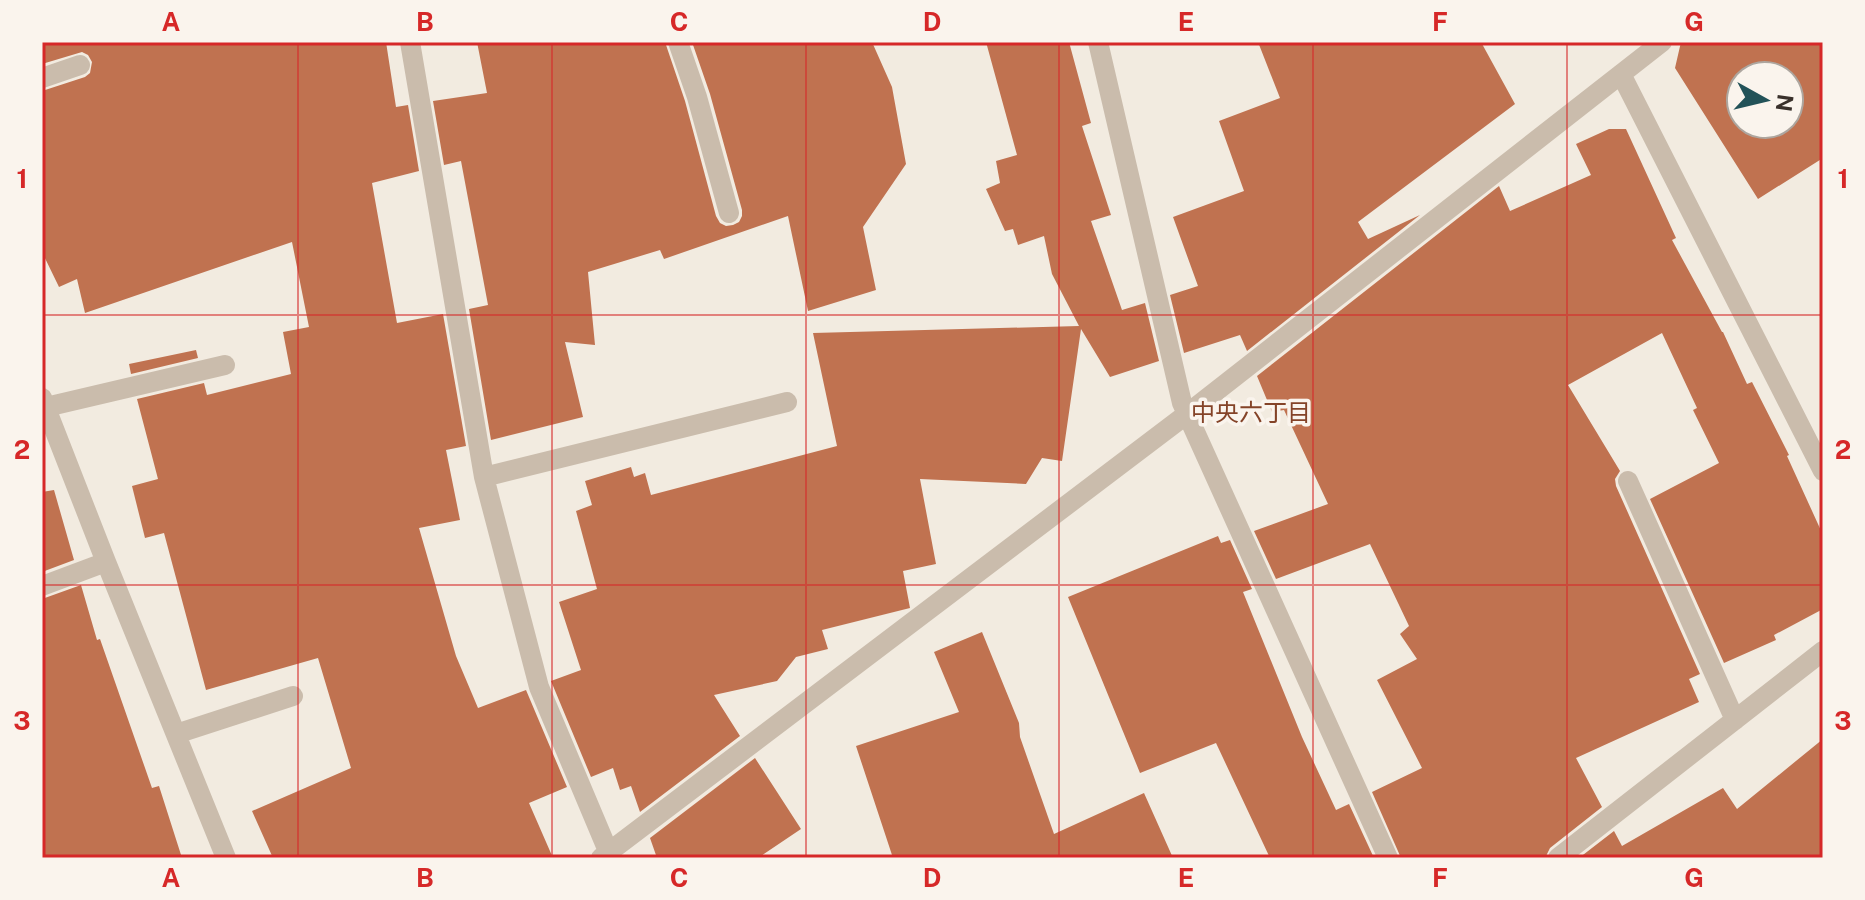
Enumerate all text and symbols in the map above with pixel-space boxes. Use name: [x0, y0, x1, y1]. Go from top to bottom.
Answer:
text: A: [162, 6, 181, 37]
text: B: [416, 6, 434, 37]
text: C: [670, 6, 688, 37]
text: D: [923, 6, 941, 37]
text: E: [1178, 6, 1194, 37]
text: F: [1432, 6, 1448, 37]
text: G: [1684, 6, 1704, 37]
north arrow: [1725, 60, 1805, 140]
text: N: [1771, 92, 1799, 113]
text: 1: [16, 163, 28, 194]
text: 1: [1837, 163, 1849, 194]
district label: 中央六丁目: [1191, 398, 1311, 426]
text: 2: [14, 434, 30, 465]
text: 2: [1835, 434, 1851, 465]
text: 3: [13, 705, 31, 736]
text: 3: [1834, 705, 1852, 736]
text: A: [162, 862, 181, 893]
text: B: [416, 862, 434, 893]
text: C: [670, 862, 688, 893]
text: D: [923, 862, 941, 893]
text: E: [1178, 862, 1194, 893]
text: F: [1432, 862, 1448, 893]
text: G: [1684, 862, 1704, 893]

